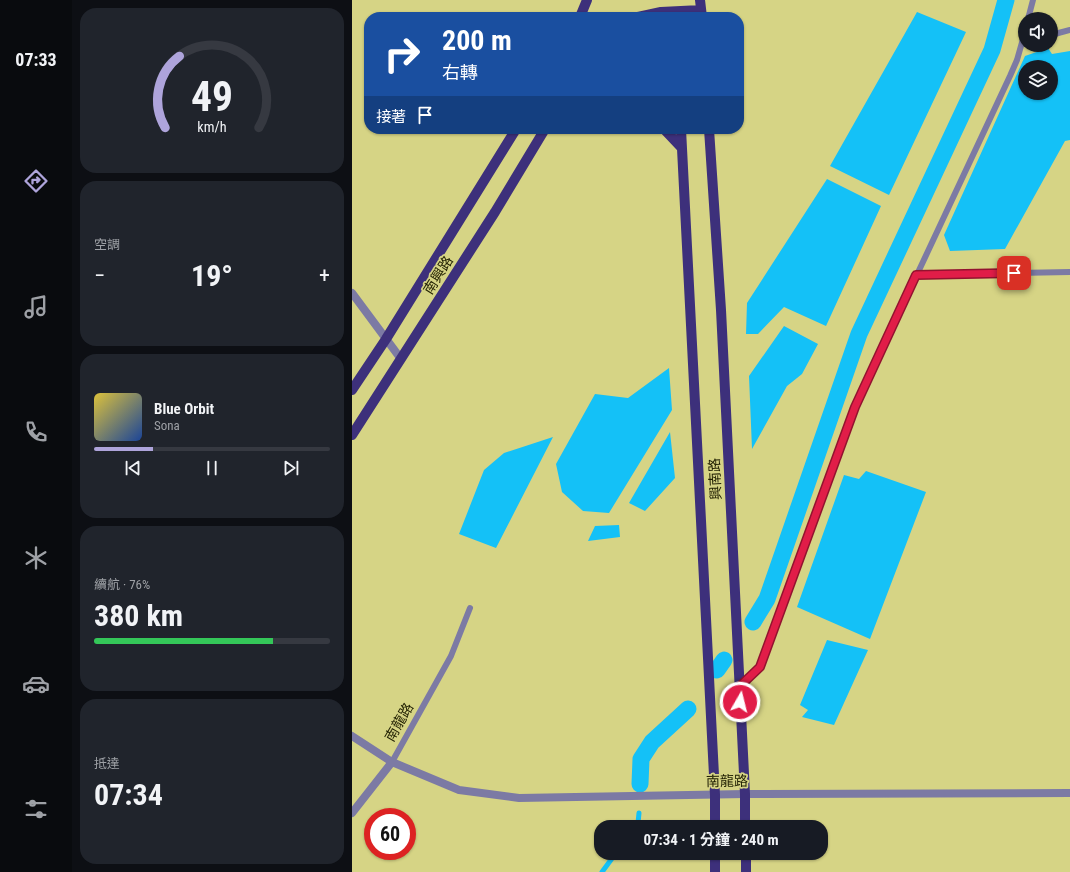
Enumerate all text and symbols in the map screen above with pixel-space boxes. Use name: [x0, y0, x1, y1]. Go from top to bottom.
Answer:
map controls: [1018, 12, 1058, 100]
button: sound: [1018, 12, 1058, 52]
text: 200 m: [442, 24, 512, 57]
icon: right: [376, 28, 428, 80]
text: 07:33: [15, 49, 57, 70]
button: layers: [1018, 60, 1058, 100]
text: 右轉: [442, 62, 478, 83]
text: 49: [191, 72, 233, 121]
icon: arrive: [414, 104, 436, 126]
text: 接著: [376, 108, 406, 126]
text: km/h: [197, 119, 227, 135]
icon: directions: [22, 167, 50, 195]
text: 空調: [94, 237, 120, 252]
street label: 南興路: [420, 253, 456, 297]
pin: [997, 256, 1031, 290]
text: 19°: [191, 258, 233, 293]
icon: arrive: [1003, 262, 1025, 284]
text: −: [94, 263, 105, 288]
text: +: [319, 263, 330, 288]
icon: music: [22, 293, 50, 321]
text: Blue Orbit: [154, 400, 214, 418]
icon: phone: [22, 418, 50, 446]
text: Sona: [154, 418, 180, 433]
icon: previous: [122, 457, 144, 479]
icon: pause: [201, 457, 223, 479]
icon: next: [280, 457, 302, 479]
street label: 興南路: [706, 458, 724, 500]
icon: climate: [22, 544, 50, 572]
text: 續航 · 76%: [94, 577, 150, 592]
text: 380 km: [94, 598, 183, 633]
icon: car: [22, 670, 50, 698]
position arrow: [719, 681, 761, 723]
street label: 南龍路: [382, 700, 416, 744]
text: 抵達: [94, 756, 120, 771]
street label: 南龍路: [706, 773, 748, 789]
text: 07:34: [94, 777, 163, 812]
icon: filters: [22, 795, 50, 823]
speed limit sign: 60: [364, 808, 416, 860]
text: 07:34 · 1 分鐘 · 240 m: [643, 831, 779, 849]

